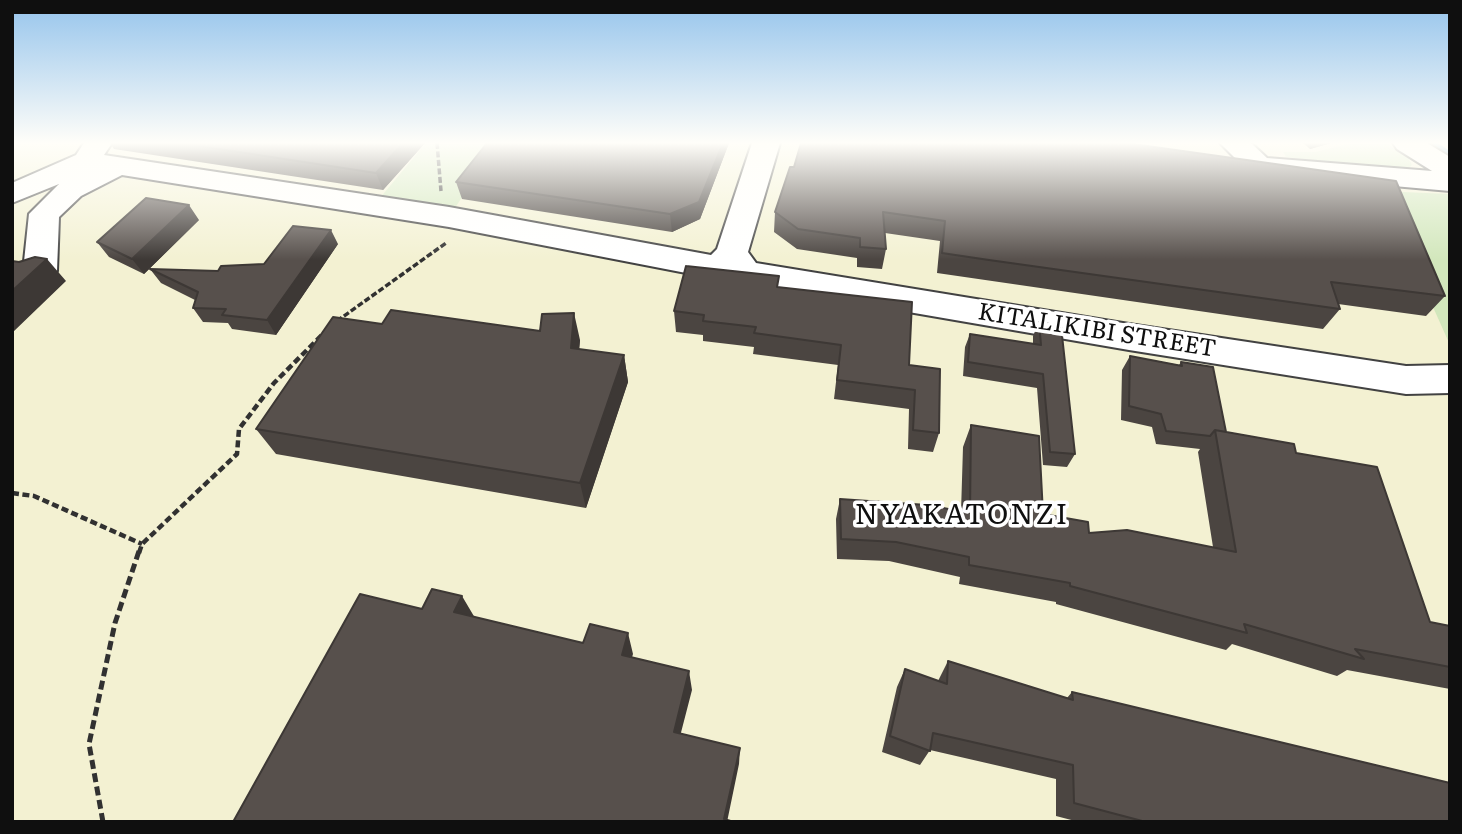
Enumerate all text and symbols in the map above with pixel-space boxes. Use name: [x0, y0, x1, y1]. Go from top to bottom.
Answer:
street label: KITALIKIBI STREET: [976, 298, 1218, 364]
district label: NYAKATONZI: [856, 499, 1068, 533]

